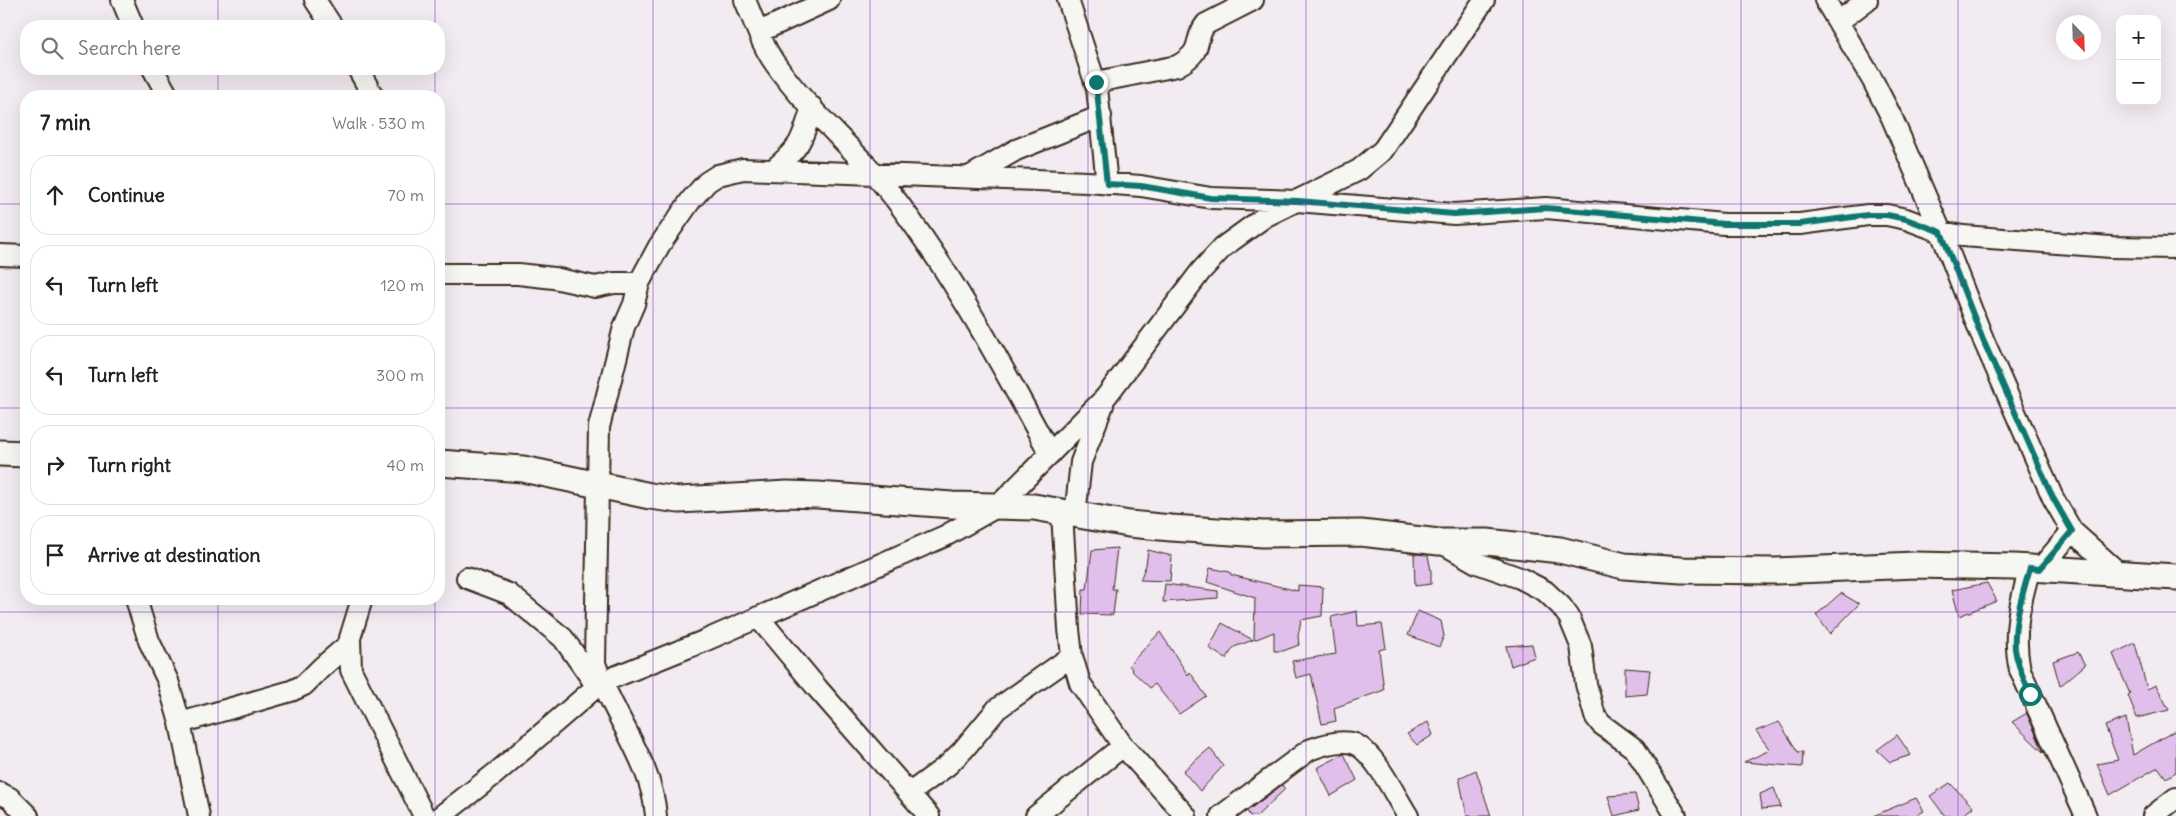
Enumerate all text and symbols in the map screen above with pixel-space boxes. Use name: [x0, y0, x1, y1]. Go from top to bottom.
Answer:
north arrow: [2056, 15, 2101, 60]
map controls: [2116, 15, 2161, 105]
button: +: [2116, 15, 2161, 60]
search box: [20, 20, 445, 75]
icon: search: [38, 34, 66, 62]
text: Search here: [78, 36, 181, 60]
button: −: [2116, 60, 2161, 105]
route end: [1085, 71, 1108, 94]
text: 7 min: [40, 109, 91, 136]
text: Walk · 530 m: [332, 113, 425, 133]
icon: ahead: [41, 181, 69, 209]
text: Continue: [88, 183, 165, 207]
text: 70 m: [388, 185, 424, 205]
icon: left: [41, 271, 69, 299]
text: Turn left: [88, 273, 158, 297]
text: 120 m: [381, 275, 424, 295]
icon: left: [41, 361, 69, 389]
text: Turn left: [88, 363, 158, 387]
text: 300 m: [376, 365, 424, 385]
icon: right: [41, 451, 69, 479]
text: Turn right: [88, 453, 171, 477]
text: 40 m: [386, 455, 424, 475]
icon: arrive: [41, 541, 69, 569]
text: Arrive at destination: [88, 543, 261, 567]
route start: [2019, 683, 2042, 706]

